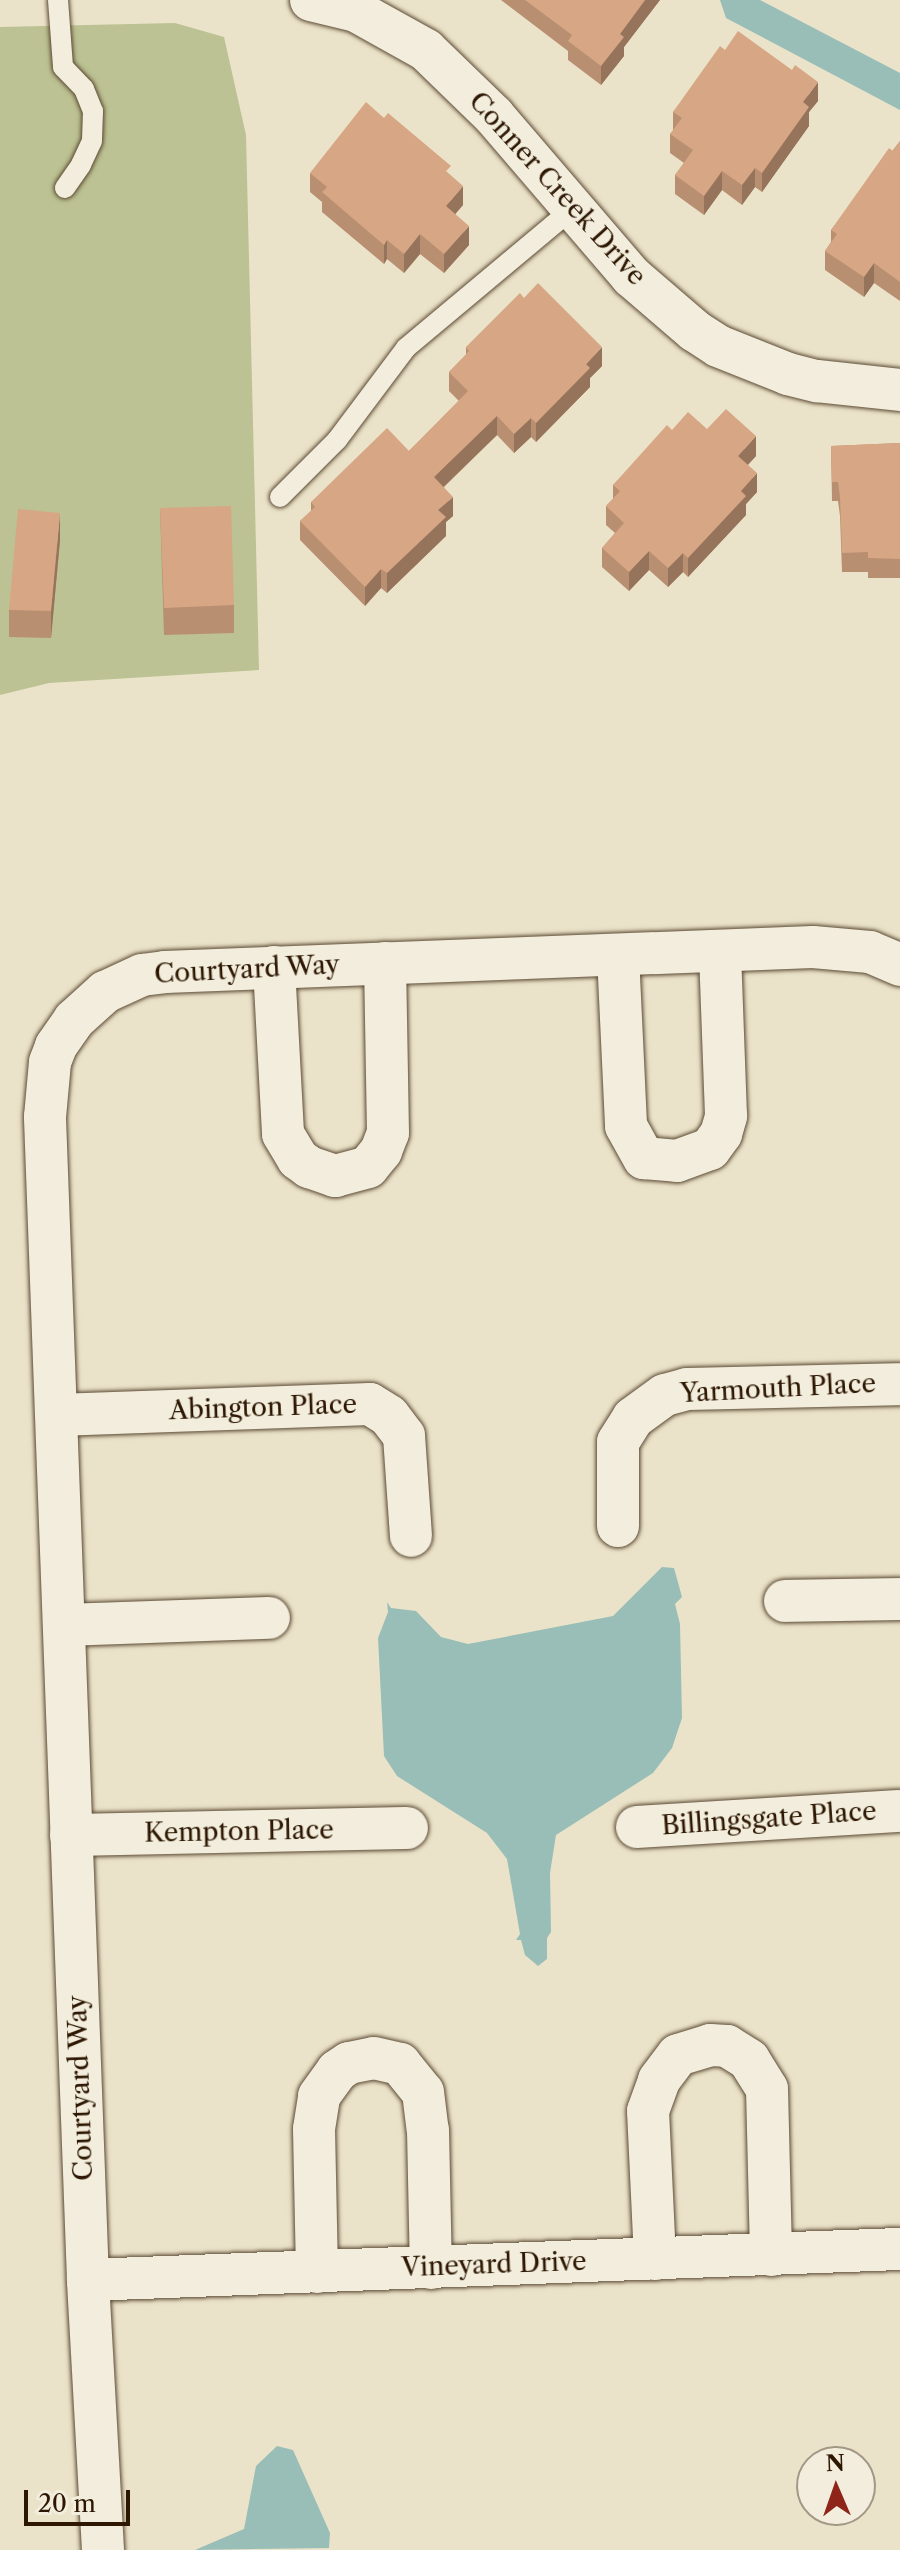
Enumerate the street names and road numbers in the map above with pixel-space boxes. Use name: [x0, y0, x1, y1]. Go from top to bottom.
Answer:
street label: Conner Creek Drive: [462, 86, 652, 292]
street label: Courtyard Way: [153, 950, 341, 990]
street label: Yarmouth Place: [679, 1368, 877, 1410]
street label: Abington Place: [169, 1389, 357, 1427]
street label: Billingsgate Place: [660, 1796, 878, 1842]
street label: Kempton Place: [144, 1815, 334, 1849]
street label: Courtyard Way: [62, 1994, 100, 2182]
street label: Vineyard Drive: [401, 2246, 587, 2284]

